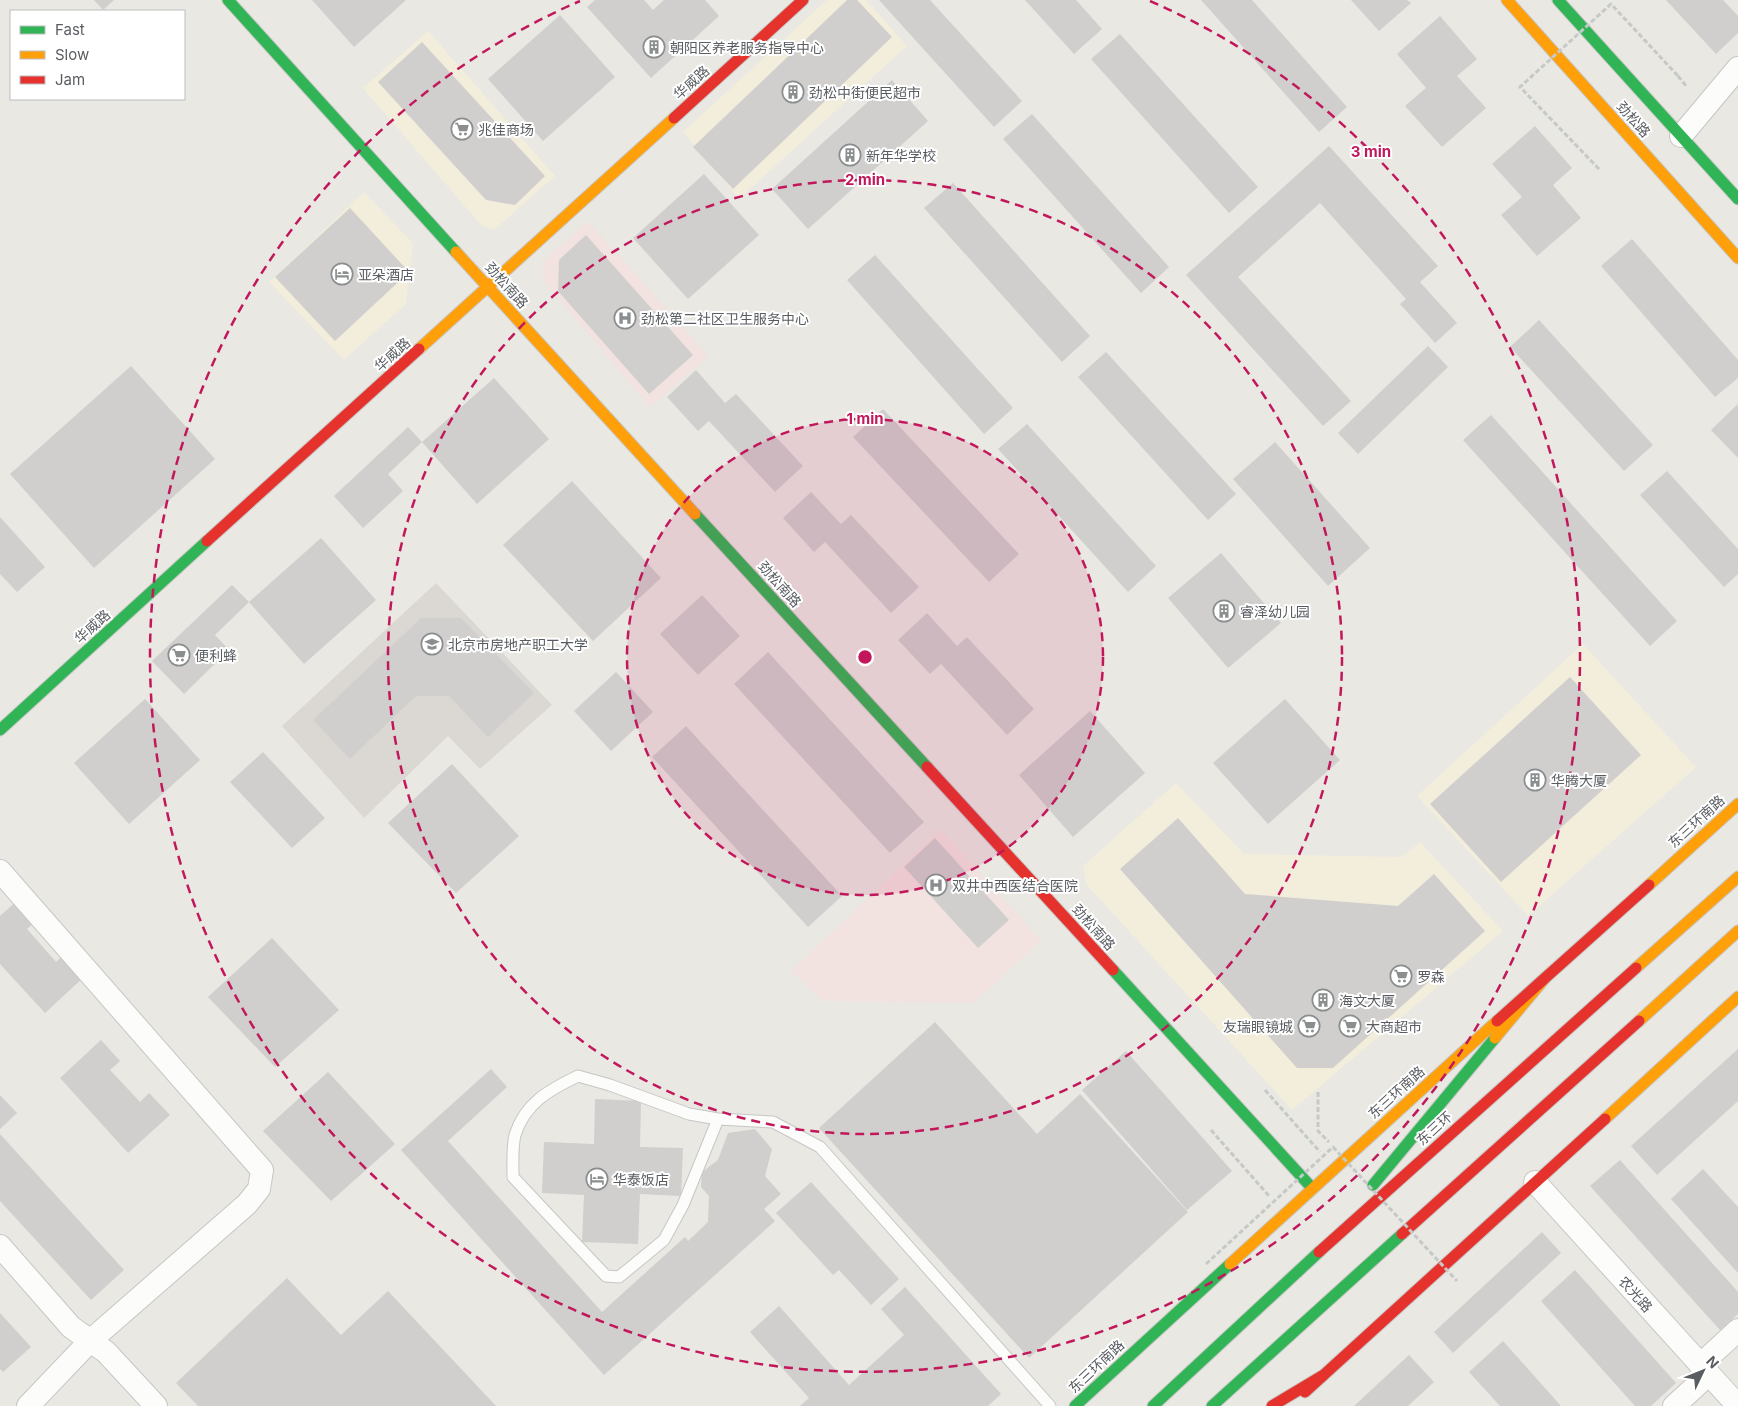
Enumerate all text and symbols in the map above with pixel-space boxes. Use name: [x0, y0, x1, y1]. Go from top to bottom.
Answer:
legend: [10, 10, 185, 100]
text: Fast: [55, 20, 85, 39]
building icon: 朝阳区养老服务指导中心: [642, 35, 666, 59]
place label: 朝阳区养老服务指导中心: [670, 39, 824, 56]
text: Slow: [55, 45, 89, 64]
street label: 华威路: [670, 62, 712, 102]
text: Jam: [55, 70, 85, 89]
building icon: 劲松中街便民超市: [781, 80, 805, 104]
place label: 劲松中街便民超市: [809, 84, 921, 101]
street label: 劲松路: [1614, 98, 1654, 140]
supermarket icon: 兆佳商场: [450, 117, 474, 141]
place label: 兆佳商场: [478, 121, 534, 138]
text: 3 min: [1351, 142, 1391, 161]
building icon: 新年华学校: [838, 143, 862, 167]
place label: 新年华学校: [866, 147, 936, 164]
text: 2 min: [845, 170, 885, 189]
street label: 劲松南路: [482, 259, 532, 311]
hotel icon: 亚朵酒店: [330, 262, 354, 286]
place label: 亚朵酒店: [358, 266, 414, 283]
hospital icon: 劲松第二社区卫生服务中心: [613, 306, 637, 330]
place label: 劲松第二社区卫生服务中心: [641, 310, 809, 327]
street label: 华威路: [371, 334, 413, 374]
text: 1 min: [846, 409, 884, 428]
street label: 劲松南路: [755, 558, 805, 610]
building icon: 睿泽幼儿园: [1212, 599, 1236, 623]
place label: 睿泽幼儿园: [1240, 603, 1310, 620]
street label: 华威路: [71, 606, 113, 646]
school or university icon: 北京市房地产职工大学: [420, 632, 444, 656]
place label: 北京市房地产职工大学: [448, 636, 588, 653]
supermarket icon: 便利蜂: [167, 643, 191, 667]
place label: 便利蜂: [195, 647, 237, 664]
centre of rings: [856, 648, 874, 666]
building icon: 华腾大厦: [1523, 768, 1547, 792]
place label: 华腾大厦: [1551, 772, 1607, 789]
street label: 东三环南路: [1664, 791, 1728, 851]
hospital icon: 双井中西医结合医院: [924, 873, 948, 897]
place label: 双井中西医结合医院: [952, 877, 1078, 894]
street label: 劲松南路: [1069, 901, 1119, 953]
supermarket icon: 罗森: [1389, 964, 1413, 988]
place label: 罗森: [1417, 968, 1445, 985]
building icon: 海文大厦: [1311, 988, 1335, 1012]
place label: 海文大厦: [1339, 992, 1395, 1009]
supermarket icon: 友瑞眼镜城: [1297, 1014, 1321, 1038]
supermarket icon: 大商超市: [1338, 1014, 1362, 1038]
place label: 友瑞眼镜城: [1223, 1018, 1293, 1035]
place label: 大商超市: [1366, 1018, 1422, 1035]
street label: 东三环南路: [1364, 1062, 1428, 1122]
street label: 东三环: [1413, 1108, 1455, 1148]
hotel icon: 华泰饭店: [585, 1167, 609, 1191]
place label: 华泰饭店: [613, 1171, 669, 1188]
street label: 农光路: [1616, 1273, 1656, 1315]
street label: 东三环南路: [1065, 1336, 1127, 1396]
north arrow: [1678, 1346, 1728, 1396]
text: N: [1703, 1352, 1723, 1371]

